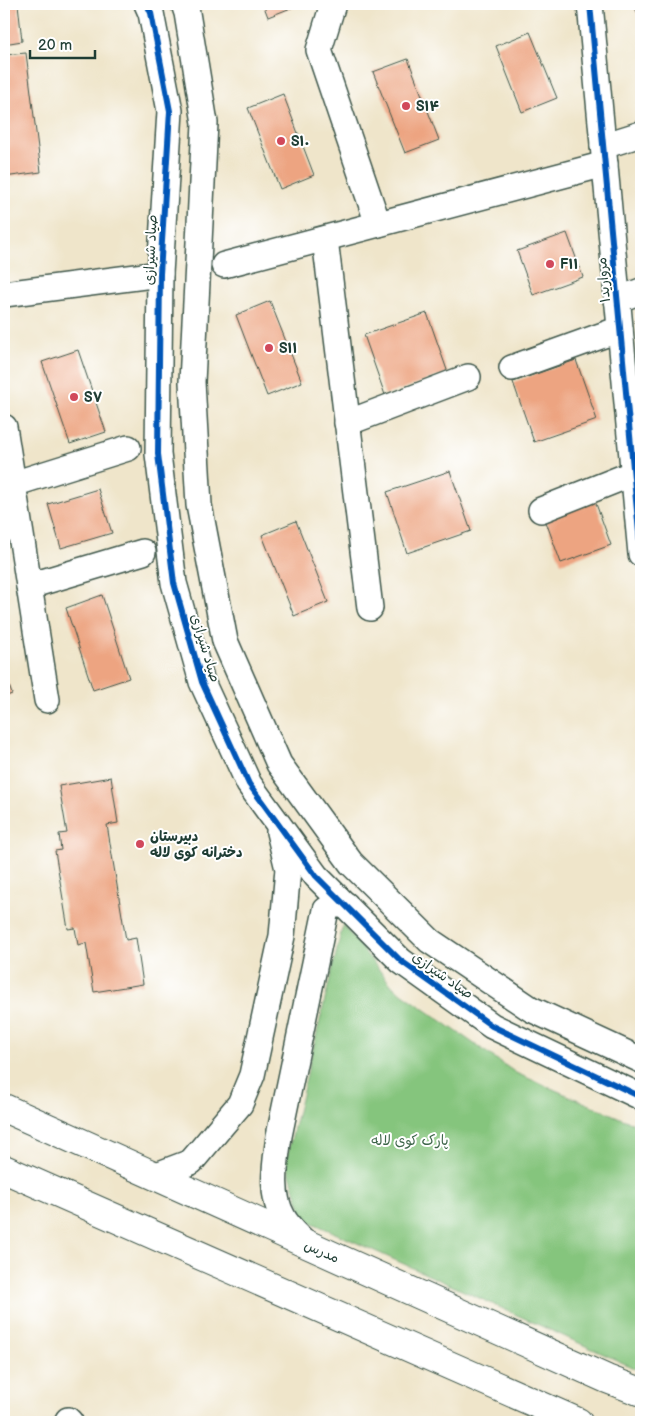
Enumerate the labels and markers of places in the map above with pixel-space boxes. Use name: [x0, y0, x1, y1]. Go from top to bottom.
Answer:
place label: S۱۴: [416, 98, 440, 115]
marker: S۱۴: [400, 100, 412, 112]
place label: S۱۰: [291, 133, 309, 150]
marker: S۱۰: [275, 135, 287, 147]
place label: F۱۱: [560, 256, 578, 273]
marker: F۱۱: [544, 258, 556, 270]
place label: S۱۱: [279, 340, 297, 357]
marker: S۱۱: [263, 342, 275, 354]
place label: S۷: [84, 389, 103, 406]
marker: S۷: [68, 391, 80, 403]
place label: دبیرستان دخترانه کوی لاله: [150, 828, 242, 862]
marker: دبیرستان دخترانه کوی لاله: [134, 838, 146, 850]

